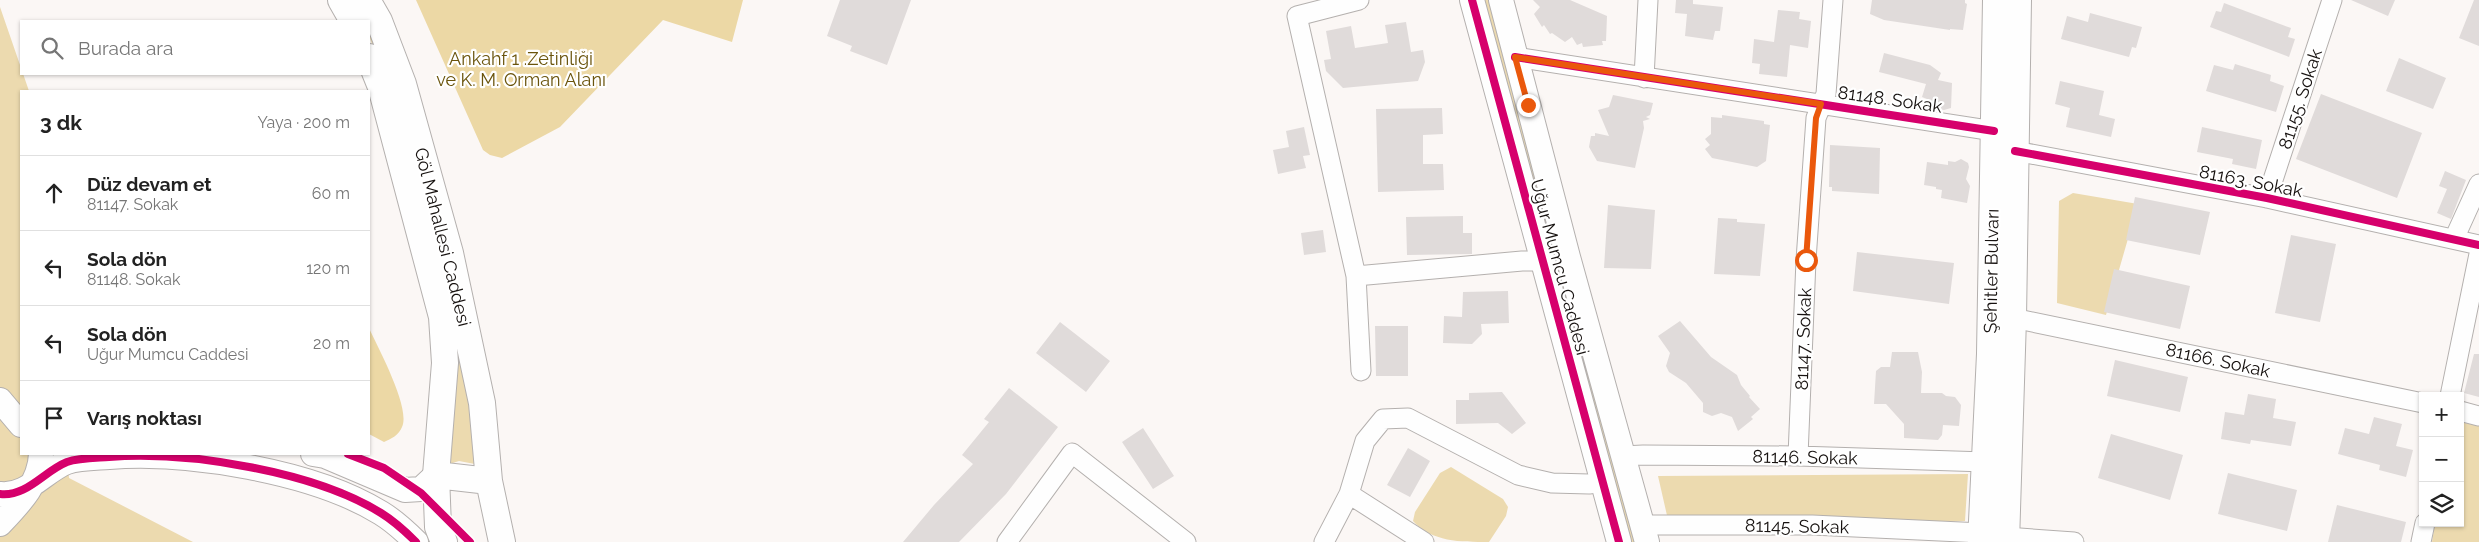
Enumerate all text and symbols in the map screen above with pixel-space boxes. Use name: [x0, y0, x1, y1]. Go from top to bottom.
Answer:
search box: [20, 20, 370, 75]
icon: search: [38, 34, 66, 62]
text: Burada ara: [78, 37, 173, 59]
street label: 81155. Sokak: [2274, 46, 2326, 152]
park label: Ankahf 1 .Zetinliği ve K. M. Orman Alanı: [436, 48, 606, 90]
street label: 81148. Sokak: [1837, 81, 1944, 117]
route end: [1517, 94, 1540, 117]
text: 3 dk: [40, 110, 82, 135]
text: Yaya · 200 m: [257, 113, 350, 132]
street label: Göl Mahallesi Caddesi: [411, 145, 475, 329]
street label: 81163. Sokak: [2197, 161, 2305, 201]
text: Düz devam et: [87, 173, 212, 195]
street label: Uğur Mumcu Caddesi: [1526, 177, 1594, 357]
icon: ahead: [40, 179, 68, 207]
text: 60 m: [312, 184, 350, 203]
text: 81147. Sokak: [87, 195, 178, 214]
street label: Şehitler Bulvarı: [1979, 209, 2003, 333]
text: Sola dön: [87, 248, 167, 270]
route start: [1795, 249, 1818, 272]
icon: left: [40, 254, 68, 282]
text: 120 m: [306, 259, 350, 278]
text: 81148. Sokak: [87, 270, 180, 289]
street label: 81147. Sokak: [1791, 287, 1815, 391]
text: Sola dön: [87, 323, 167, 345]
icon: left: [40, 329, 68, 357]
text: 20 m: [313, 334, 350, 353]
street label: 81166. Sokak: [2164, 339, 2273, 381]
text: Uğur Mumcu Caddesi: [87, 345, 248, 364]
map controls: [2419, 392, 2464, 527]
button: +: [2419, 392, 2464, 437]
icon: arrive: [40, 404, 68, 432]
text: Varış noktası: [87, 407, 202, 429]
button: −: [2419, 437, 2464, 482]
street label: 81146. Sokak: [1752, 446, 1858, 468]
button: layers: [2419, 482, 2464, 527]
street label: 81145. Sokak: [1745, 515, 1850, 537]

